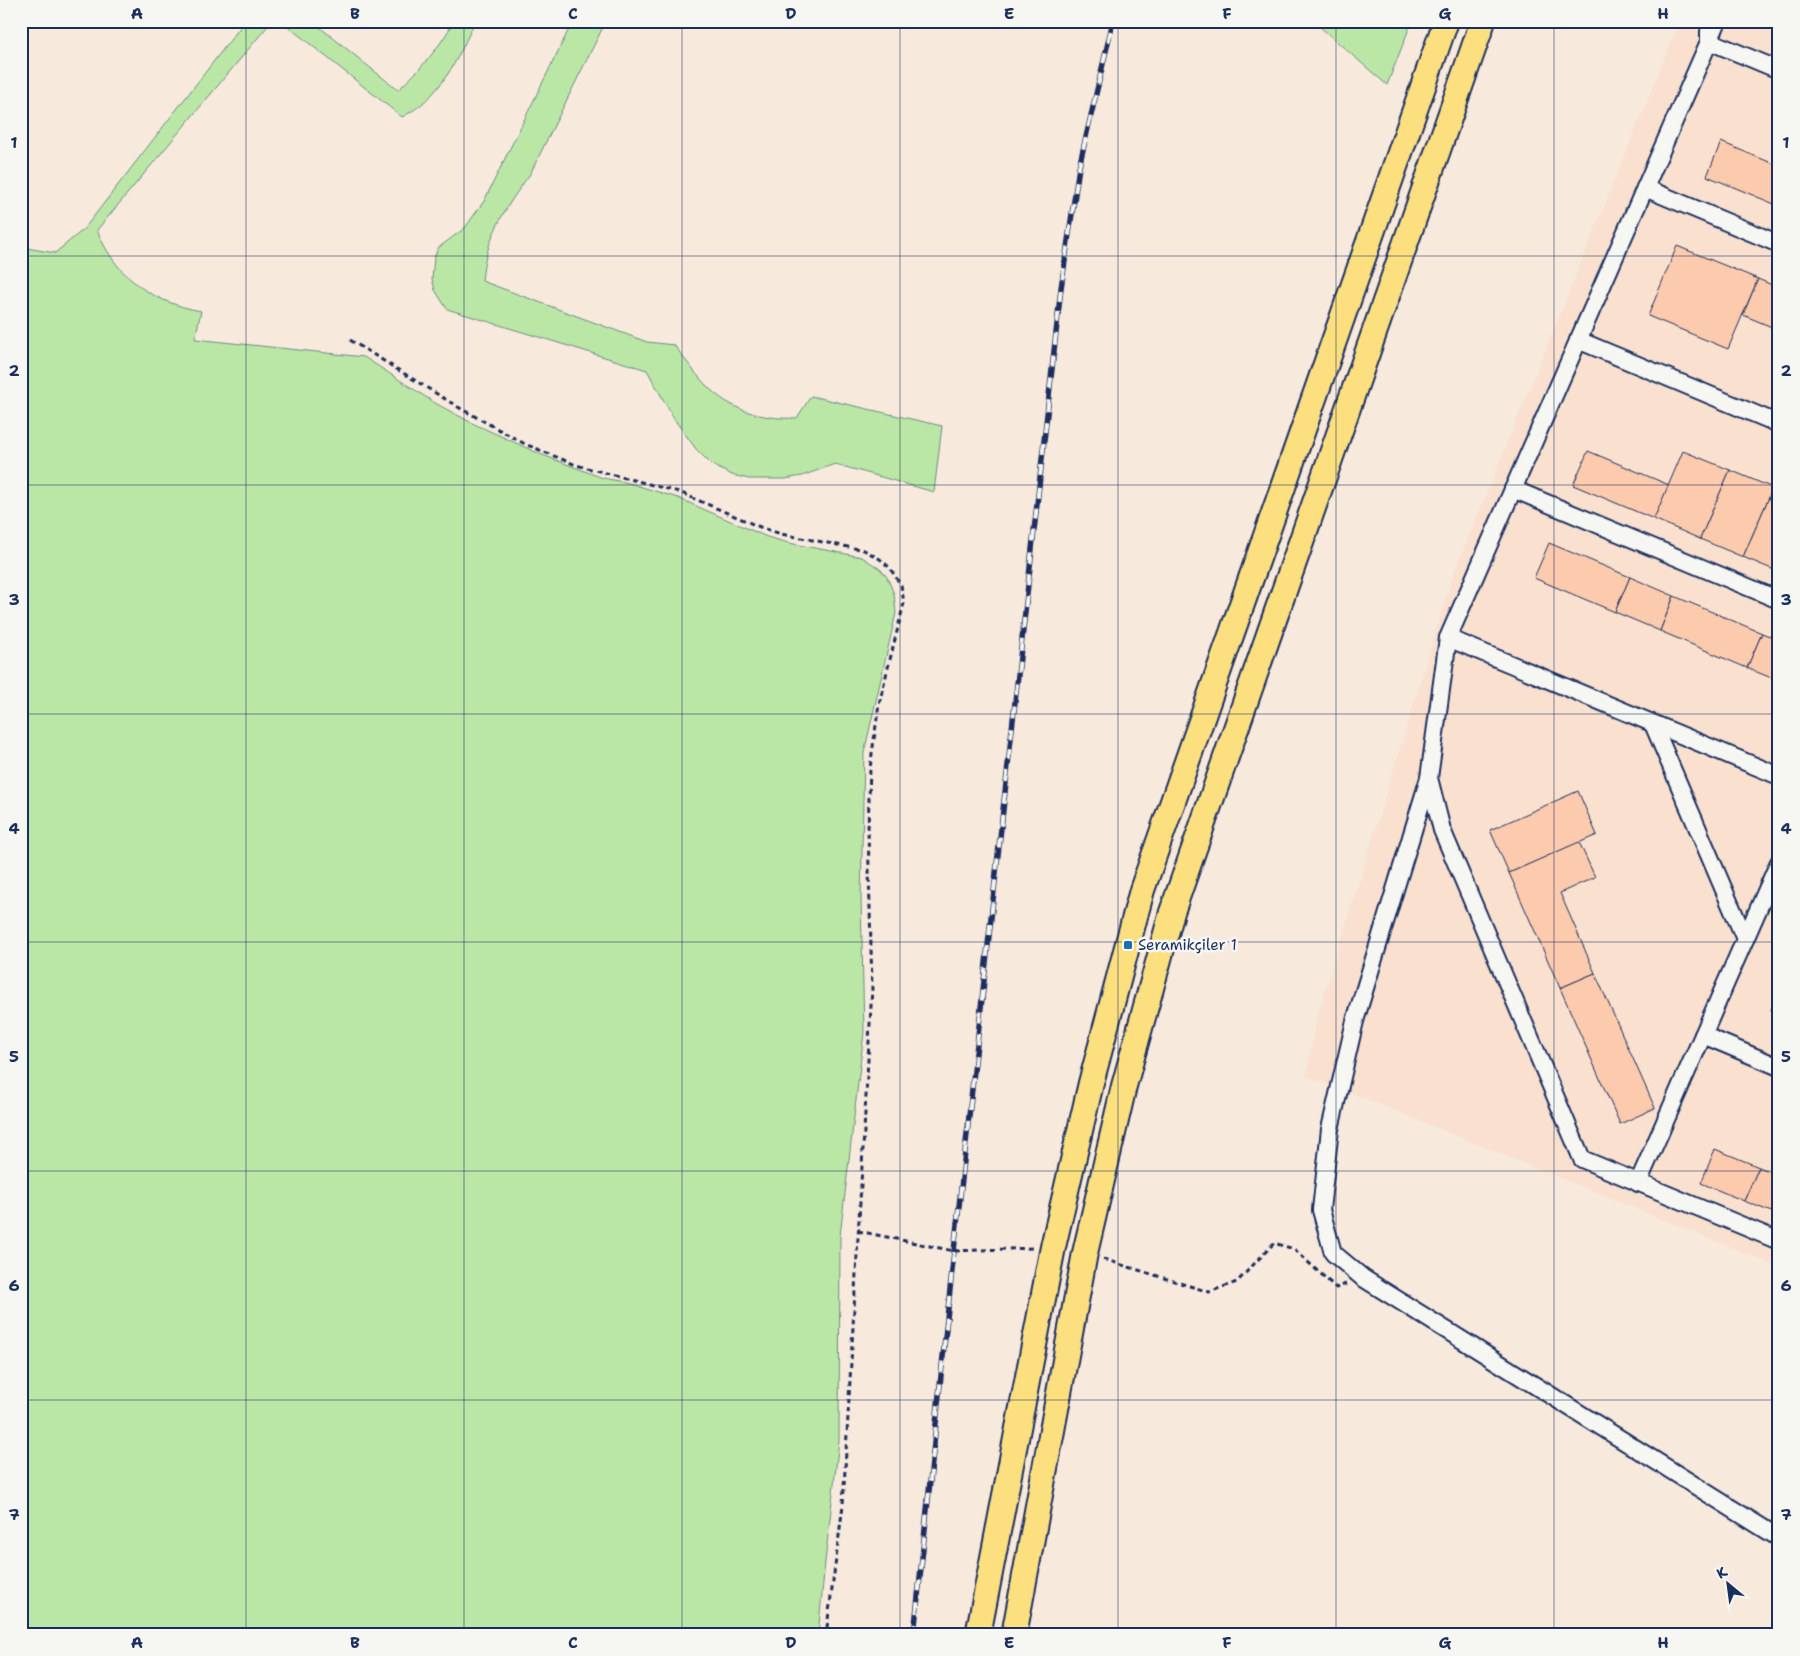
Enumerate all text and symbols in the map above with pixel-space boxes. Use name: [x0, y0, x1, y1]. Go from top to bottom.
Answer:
text: A: [131, 3, 143, 24]
text: B: [350, 3, 360, 24]
text: C: [568, 3, 578, 24]
text: D: [785, 3, 797, 24]
text: E: [1004, 3, 1014, 24]
text: F: [1222, 3, 1232, 24]
text: G: [1439, 3, 1452, 24]
text: H: [1657, 3, 1669, 24]
text: 1: [10, 132, 18, 153]
text: 1: [1782, 132, 1790, 153]
text: 2: [8, 360, 20, 381]
text: 2: [1780, 360, 1792, 381]
text: 3: [8, 589, 20, 610]
text: 3: [1780, 589, 1792, 610]
text: 4: [8, 818, 20, 839]
text: 4: [1780, 818, 1792, 839]
place label: Seramikçiler 1: [1138, 935, 1237, 955]
marker: Seramikçiler 1: [1122, 939, 1134, 951]
text: 5: [9, 1046, 19, 1067]
text: 5: [1781, 1046, 1791, 1067]
text: 6: [8, 1275, 20, 1296]
text: 6: [1780, 1275, 1792, 1296]
text: 7: [8, 1504, 20, 1525]
text: 7: [1780, 1504, 1792, 1525]
north arrow: [1702, 1558, 1752, 1608]
text: K: [1713, 1562, 1731, 1583]
text: A: [131, 1632, 143, 1653]
text: B: [350, 1632, 360, 1653]
text: C: [568, 1632, 578, 1653]
text: D: [785, 1632, 797, 1653]
text: E: [1004, 1632, 1014, 1653]
text: F: [1222, 1632, 1232, 1653]
text: G: [1439, 1632, 1452, 1653]
text: H: [1657, 1632, 1669, 1653]

